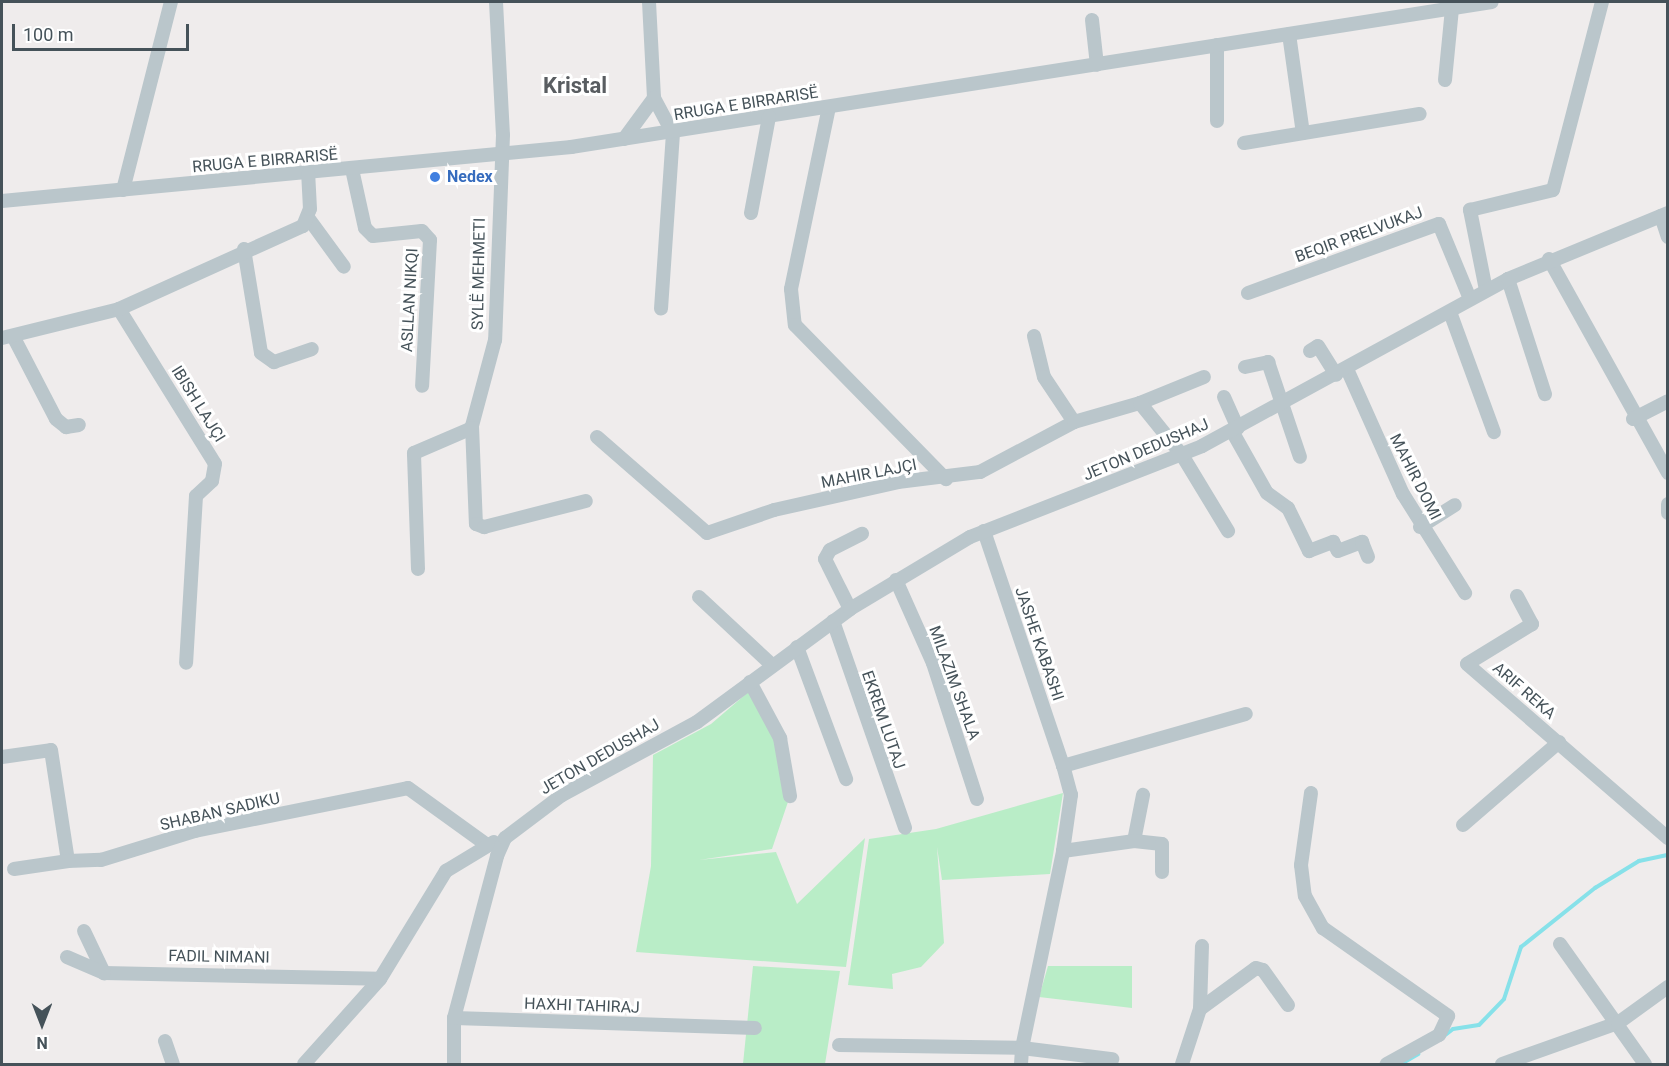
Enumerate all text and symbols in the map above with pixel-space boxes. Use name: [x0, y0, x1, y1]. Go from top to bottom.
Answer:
scale bar: [15, 12, 192, 50]
text: 100 m: [23, 24, 74, 45]
district label: Kristal: [543, 73, 607, 99]
street label: RRUGA E BIRRARISË: [673, 83, 819, 125]
street label: RRUGA E BIRRARISË: [192, 145, 338, 177]
place label: Nedex: [447, 167, 493, 187]
marker: Nedex: [428, 170, 442, 184]
street label: BEQIR PRELVUKAJ: [1293, 203, 1425, 267]
street label: SYLË MEHMETI: [468, 218, 490, 330]
street label: ASLLAN NIKQI: [398, 248, 422, 352]
street label: IBISH LAJÇI: [167, 362, 229, 446]
street label: JETON DEDUSHAJ: [1080, 415, 1212, 485]
street label: MAHIR DOMI: [1385, 431, 1445, 523]
street label: MAHIR LAJÇI: [820, 455, 918, 493]
street label: JASHE KABASHI: [1011, 585, 1067, 703]
street label: MILAZIM SHALA: [924, 623, 984, 743]
street label: ARIF REKA: [1489, 659, 1559, 723]
street label: EKREM LUTAJ: [857, 668, 909, 772]
street label: JETON DEDUSHAJ: [537, 715, 663, 799]
street label: SHABAN SADIKU: [158, 789, 282, 835]
street label: FADIL NIMANI: [168, 947, 270, 967]
north arrow: [12, 994, 72, 1054]
street label: HAXHI TAHIRAJ: [524, 994, 640, 1018]
text: N: [36, 1033, 48, 1052]

